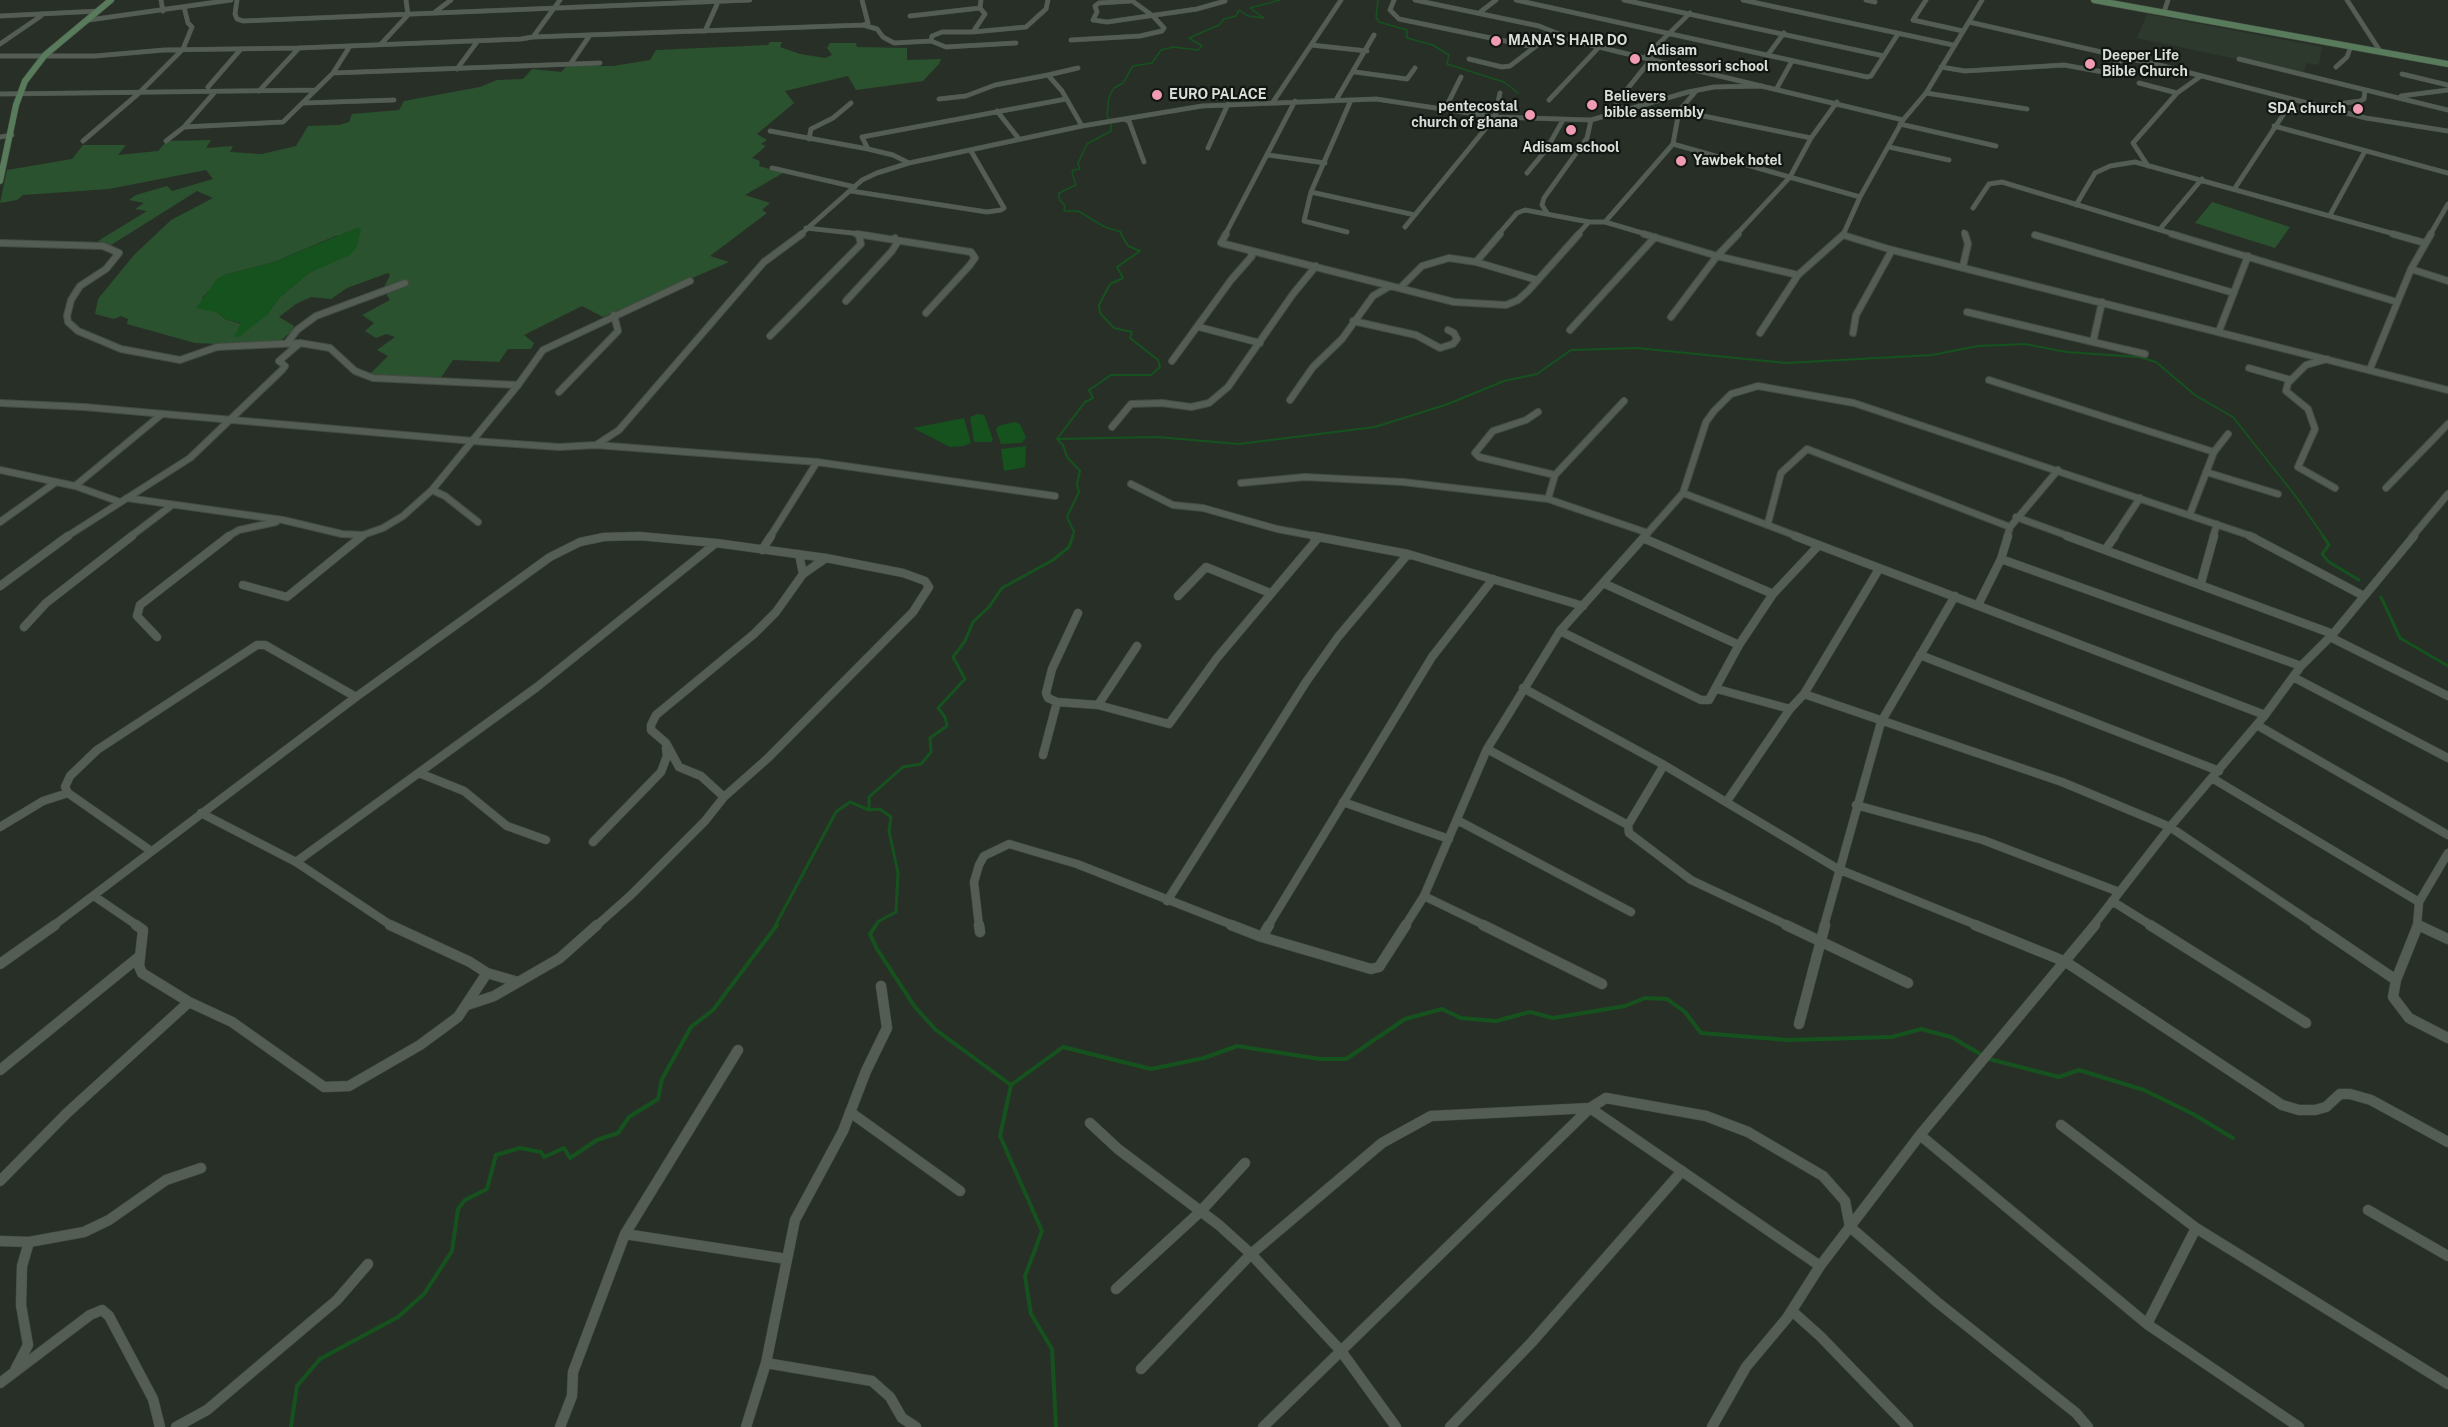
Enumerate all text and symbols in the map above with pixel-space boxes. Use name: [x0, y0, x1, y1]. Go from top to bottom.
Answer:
place label: MANA'S HAIR DO: [1508, 33, 1628, 49]
marker: MANA'S HAIR DO: [1489, 34, 1503, 48]
place label: Adisam montessori school: [1647, 43, 1769, 76]
place label: Deeper Life Bible Church: [2102, 48, 2188, 80]
marker: Adisam montessori school: [1628, 52, 1642, 66]
marker: Deeper Life Bible Church: [2083, 57, 2097, 71]
place label: EURO PALACE: [1169, 87, 1267, 103]
marker: EURO PALACE: [1150, 88, 1164, 102]
place label: Believers bible assembly: [1604, 89, 1704, 122]
marker: Believers bible assembly: [1585, 98, 1599, 112]
place label: pentecostal church of ghana: [1411, 99, 1518, 132]
place label: SDA church: [2267, 101, 2346, 117]
marker: SDA church: [2351, 102, 2365, 116]
marker: pentecostal church of ghana: [1523, 108, 1537, 122]
marker: Adisam school: [1564, 123, 1578, 137]
place label: Adisam school: [1522, 140, 1620, 156]
place label: Yawbek hotel: [1693, 153, 1782, 169]
marker: Yawbek hotel: [1674, 154, 1688, 168]

